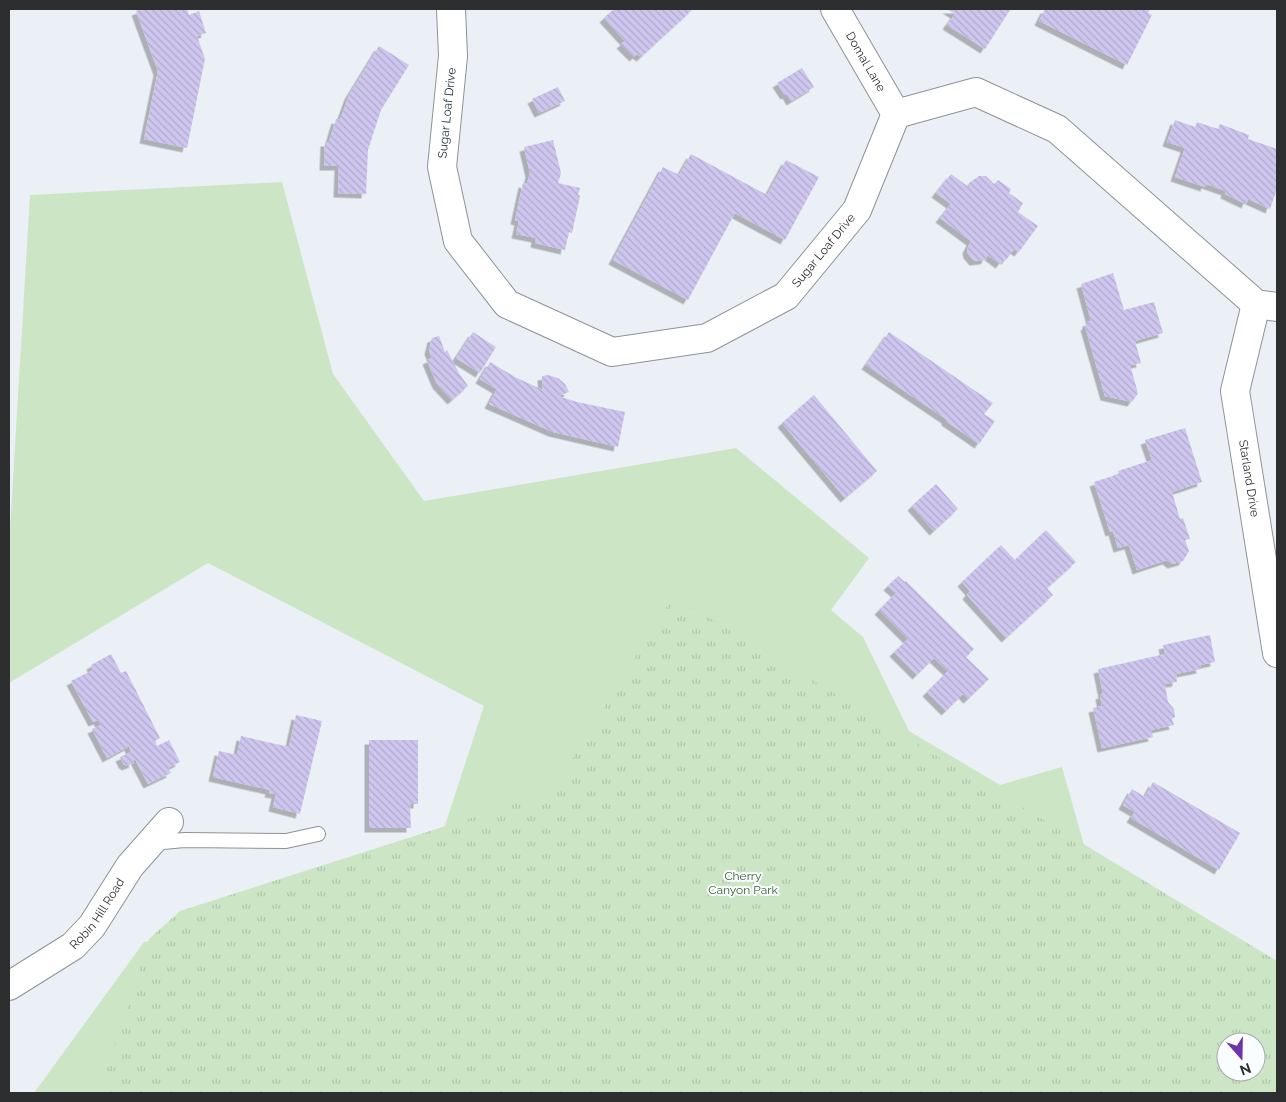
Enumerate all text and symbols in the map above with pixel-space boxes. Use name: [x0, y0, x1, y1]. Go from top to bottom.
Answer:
street label: Domal Lane: [843, 29, 888, 94]
street label: Sugar Loaf Drive: [435, 67, 459, 159]
street label: Sugar Loaf Drive: [789, 211, 858, 290]
street label: Starland Drive: [1236, 439, 1262, 518]
park label: Cherry Canyon Park: [708, 869, 778, 897]
street label: Robin Hill Road: [67, 876, 127, 952]
north arrow: [1216, 1032, 1266, 1082]
text: N: [1238, 1060, 1253, 1079]

